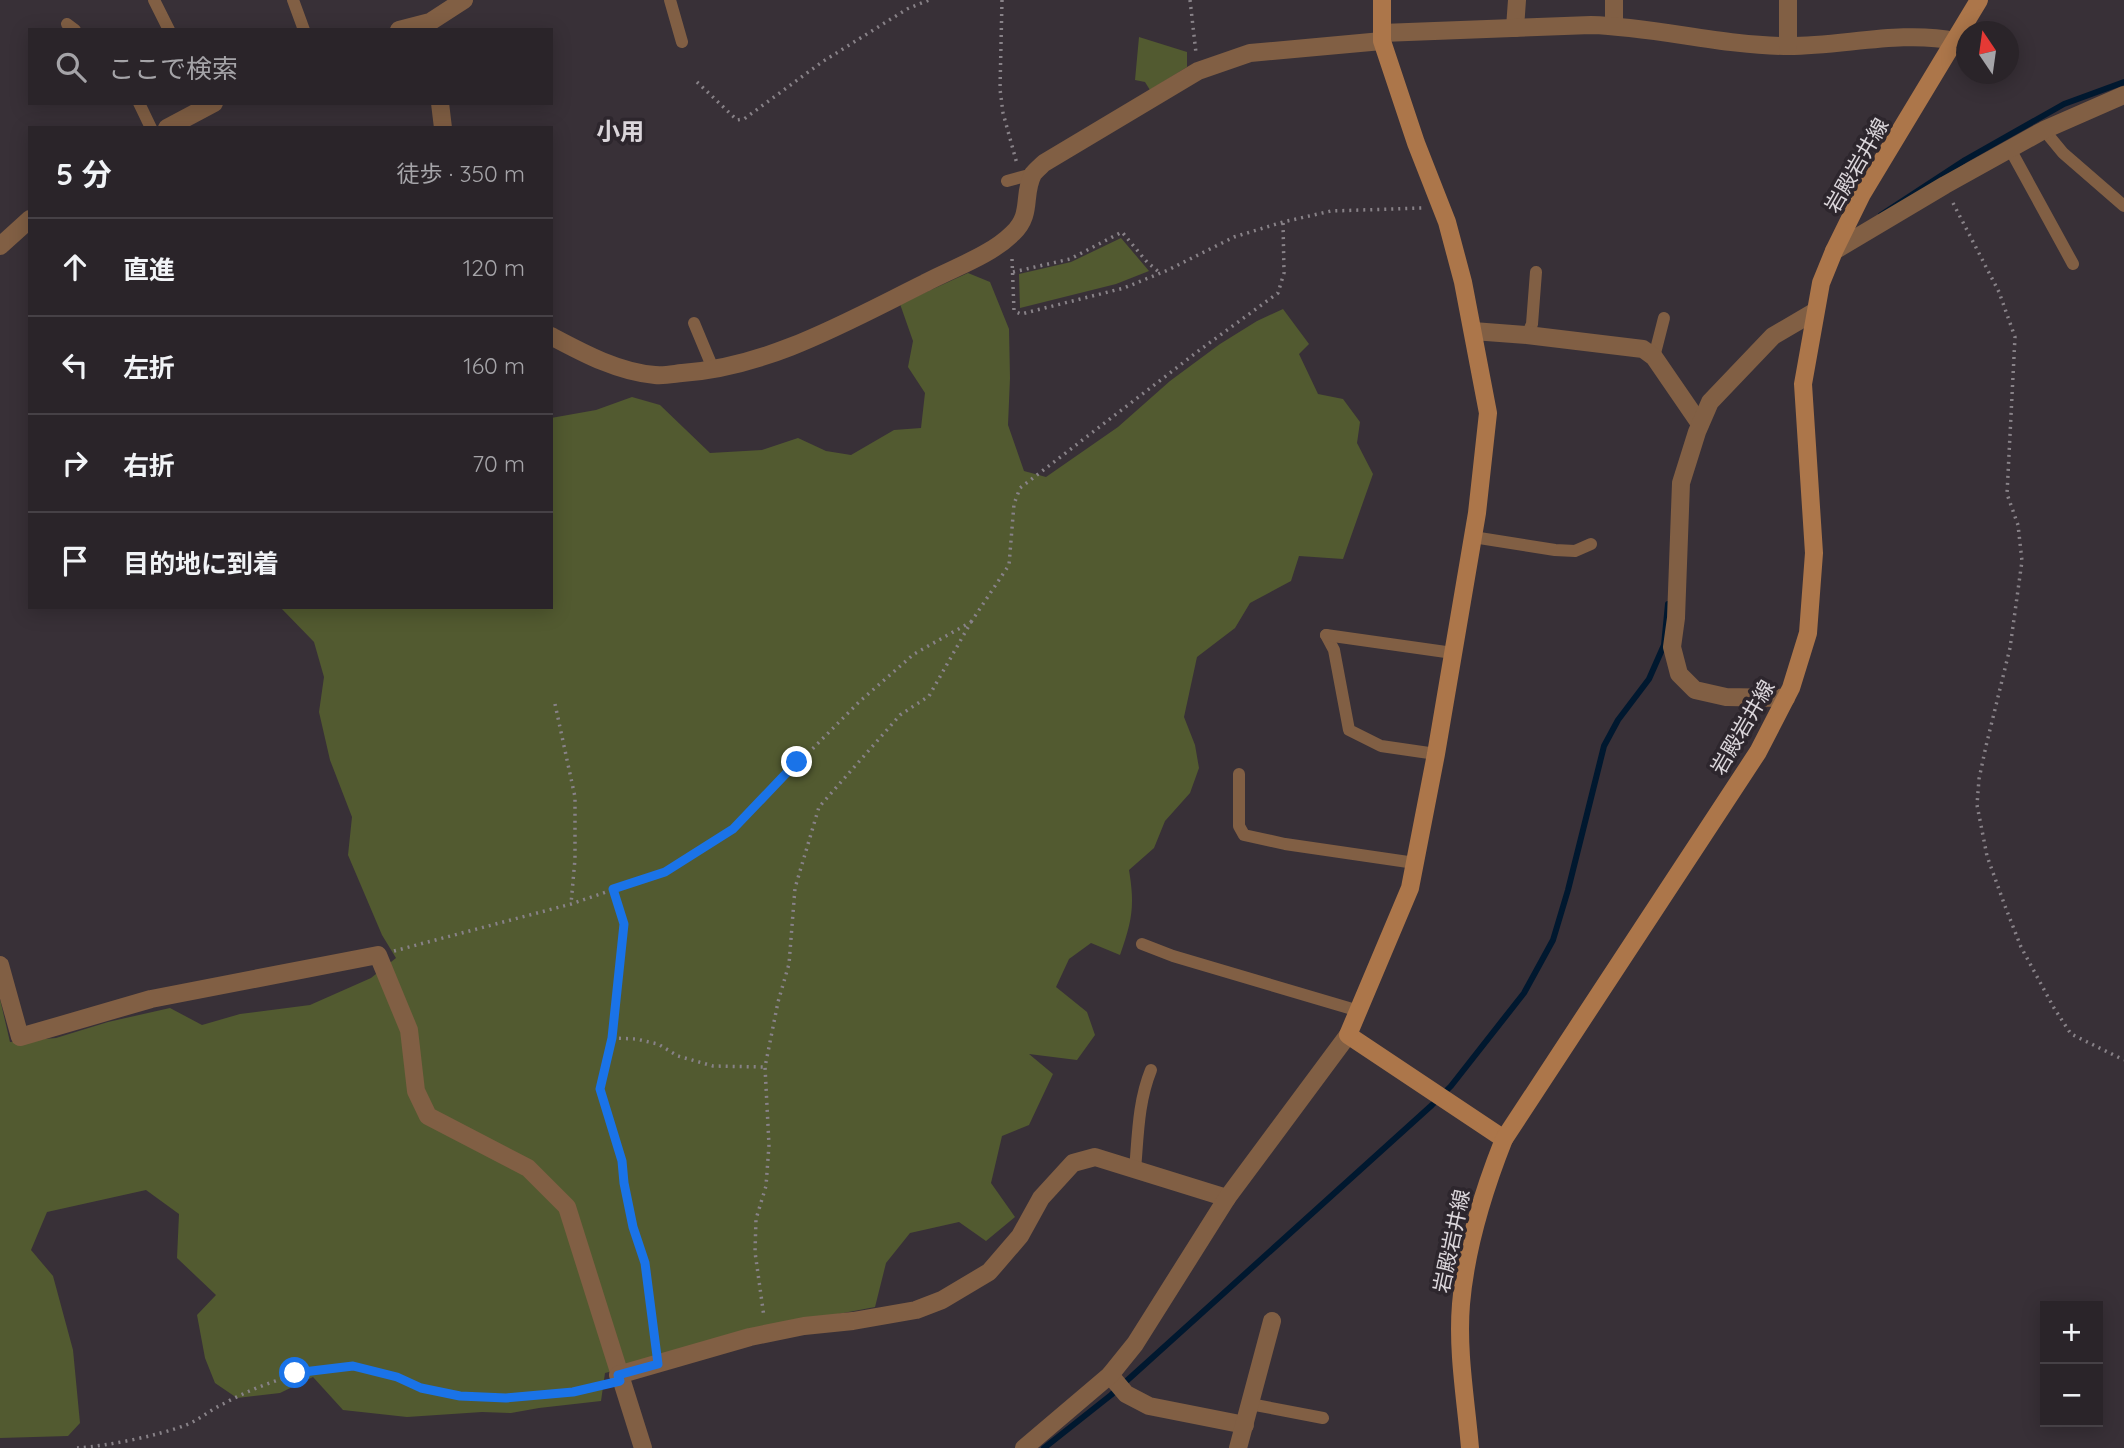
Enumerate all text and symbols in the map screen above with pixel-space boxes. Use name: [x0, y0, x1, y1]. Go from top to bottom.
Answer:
north arrow: [1956, 21, 2019, 84]
search box: [28, 28, 553, 105]
icon: search: [52, 48, 90, 86]
text: ここで検索: [108, 52, 238, 85]
street label: 岩殿岩井線: [1818, 113, 1894, 217]
district label: 小用: [596, 116, 644, 146]
text: 5 分: [56, 155, 112, 193]
text: 徒歩 · 350 m: [396, 159, 525, 188]
icon: ahead: [56, 248, 94, 286]
text: 直進: [123, 253, 175, 286]
text: 120 m: [463, 253, 525, 282]
icon: left: [56, 346, 94, 384]
text: 左折: [123, 351, 175, 384]
text: 160 m: [463, 351, 525, 380]
icon: right: [56, 444, 94, 482]
text: 右折: [123, 449, 175, 482]
text: 70 m: [472, 449, 525, 478]
icon: arrive: [56, 542, 94, 580]
text: 目的地に到着: [123, 547, 279, 580]
street label: 岩殿岩井線: [1704, 675, 1780, 779]
route end: [781, 746, 812, 777]
street label: 岩殿岩井線: [1427, 1187, 1475, 1295]
map controls: [2040, 1301, 2103, 1427]
button: +: [2040, 1301, 2103, 1364]
route start: [279, 1357, 310, 1388]
button: −: [2040, 1364, 2103, 1427]

